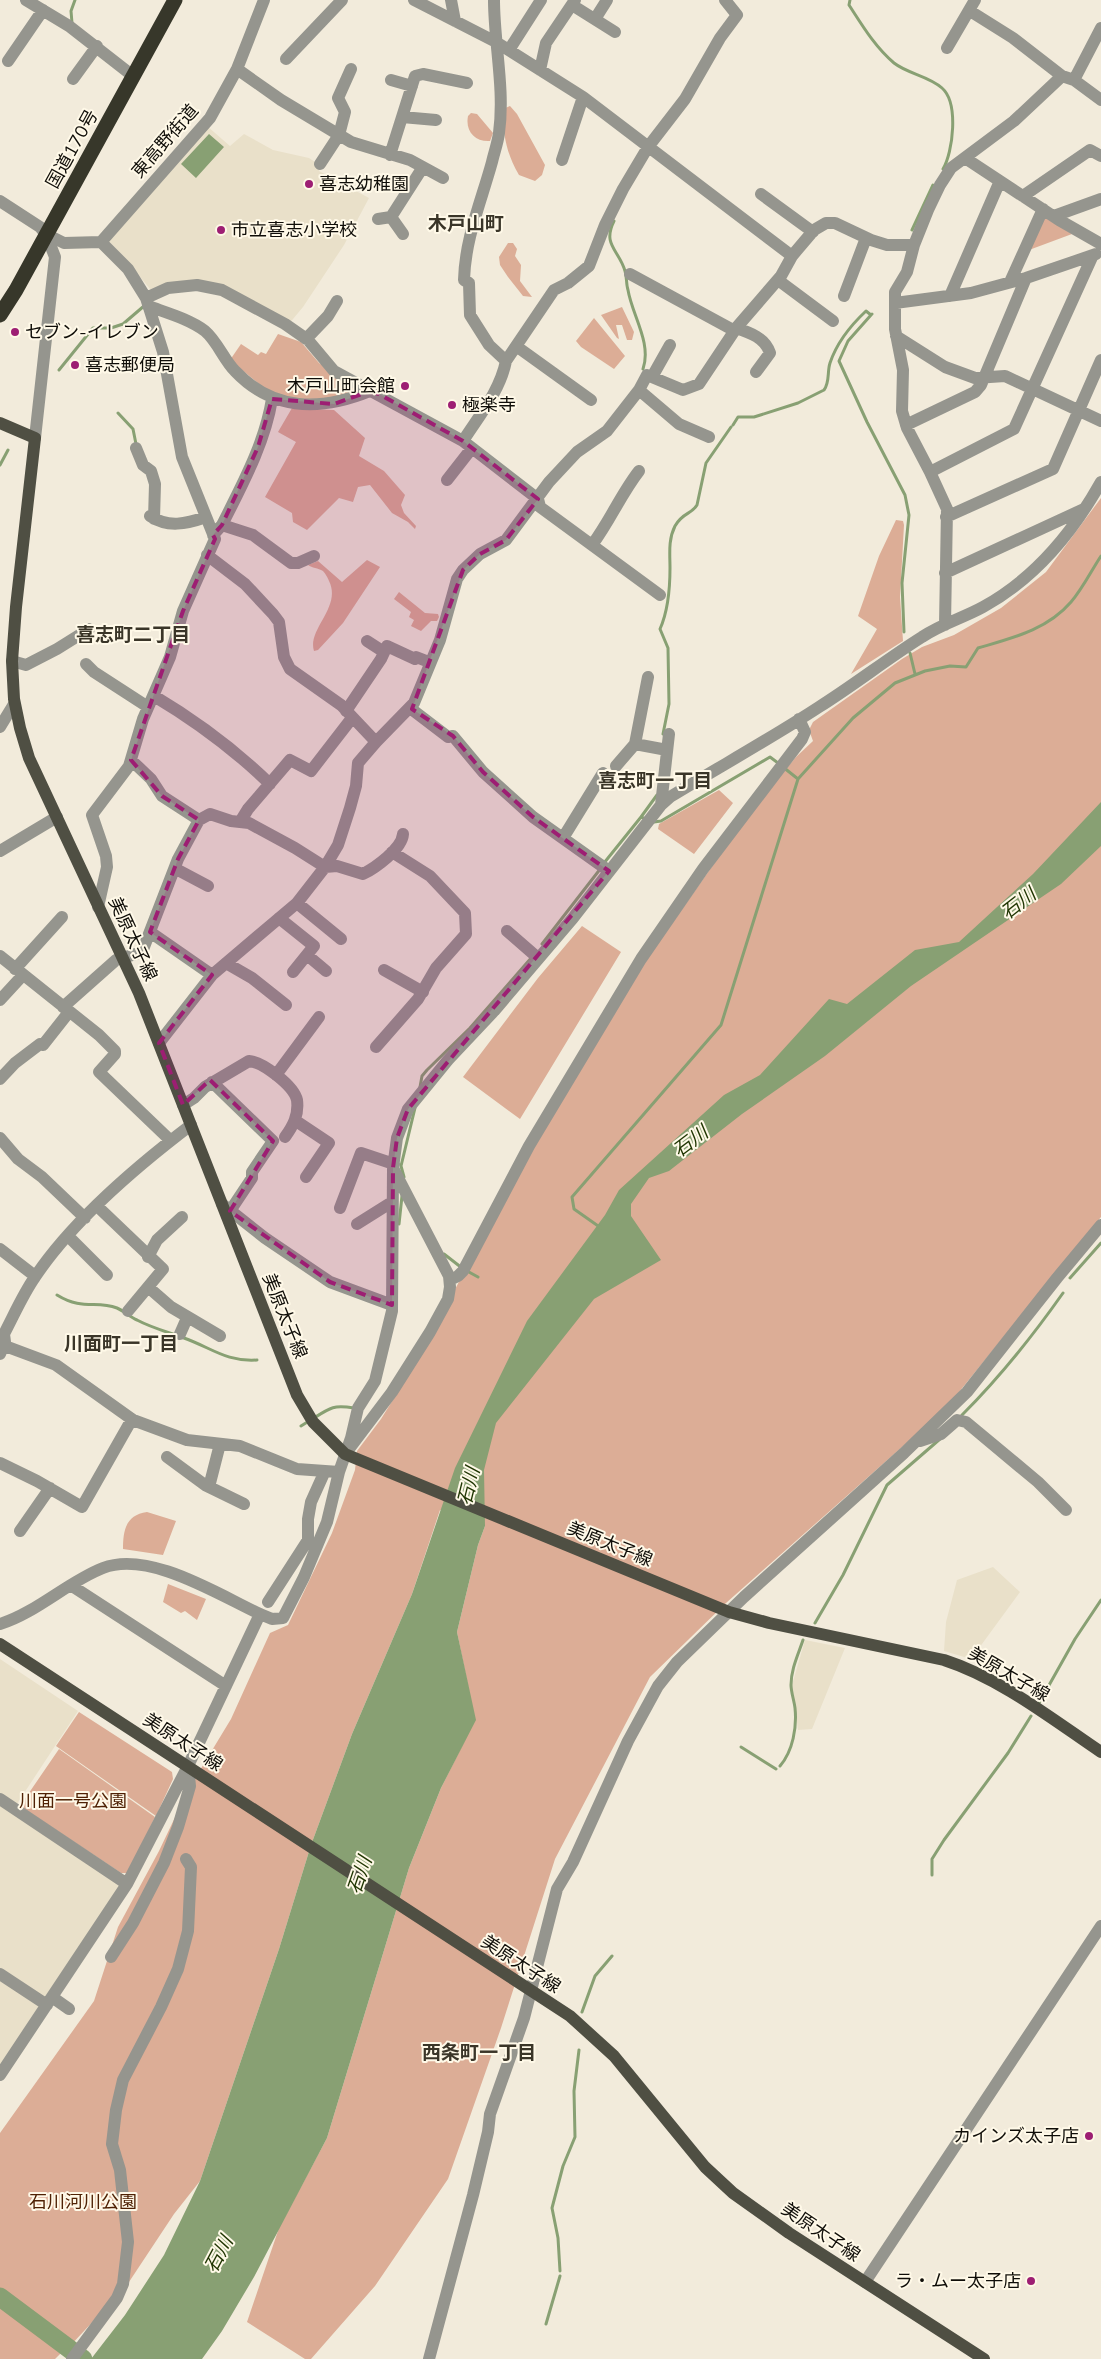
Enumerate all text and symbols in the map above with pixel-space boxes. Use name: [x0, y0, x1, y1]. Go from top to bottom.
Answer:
street label: 東高野街道: [126, 99, 203, 182]
street label: 国道170号: [41, 105, 103, 192]
place label: 喜志幼稚園: [319, 172, 409, 195]
marker: 喜志幼稚園: [303, 178, 315, 190]
district label: 木戸山町: [428, 211, 504, 235]
place label: 市立喜志小学校: [231, 218, 357, 241]
marker: 市立喜志小学校: [215, 224, 227, 236]
place label: セブン-イレブン: [25, 320, 159, 343]
marker: セブン-イレブン: [9, 326, 21, 338]
place label: 喜志郵便局: [85, 353, 175, 376]
marker: 喜志郵便局: [69, 359, 81, 371]
place label: 木戸山町会館: [287, 374, 395, 397]
marker: 木戸山町会館: [399, 380, 411, 392]
place label: 極楽寺: [462, 393, 516, 416]
marker: 極楽寺: [446, 399, 458, 411]
district label: 喜志町二丁目: [76, 622, 190, 646]
district label: 喜志町一丁目: [598, 768, 712, 792]
water label: 石川: [996, 881, 1042, 924]
street label: 美原太子線: [104, 893, 163, 984]
water label: 石川: [668, 1119, 714, 1162]
street label: 美原太子線: [258, 1270, 313, 1362]
district label: 川面町一丁目: [64, 1331, 178, 1355]
water label: 石川: [452, 1463, 485, 1507]
street label: 美原太子線: [564, 1516, 656, 1571]
street label: 美原太子線: [965, 1641, 1054, 1706]
street label: 美原太子線: [139, 1707, 227, 1776]
park label: 川面一号公園: [19, 1789, 127, 1812]
water label: 石川: [341, 1851, 377, 1897]
street label: 美原太子線: [477, 1929, 565, 1998]
district label: 西条町一丁目: [422, 2040, 536, 2064]
place label: カインズ太子店: [953, 2124, 1079, 2147]
marker: カインズ太子店: [1083, 2130, 1095, 2142]
park label: 石川河川公園: [29, 2190, 137, 2213]
street label: 美原太子線: [778, 2197, 865, 2266]
water label: 石川: [198, 2230, 238, 2276]
place label: ラ・ムー太子店: [895, 2269, 1021, 2292]
marker: ラ・ムー太子店: [1025, 2275, 1037, 2287]

